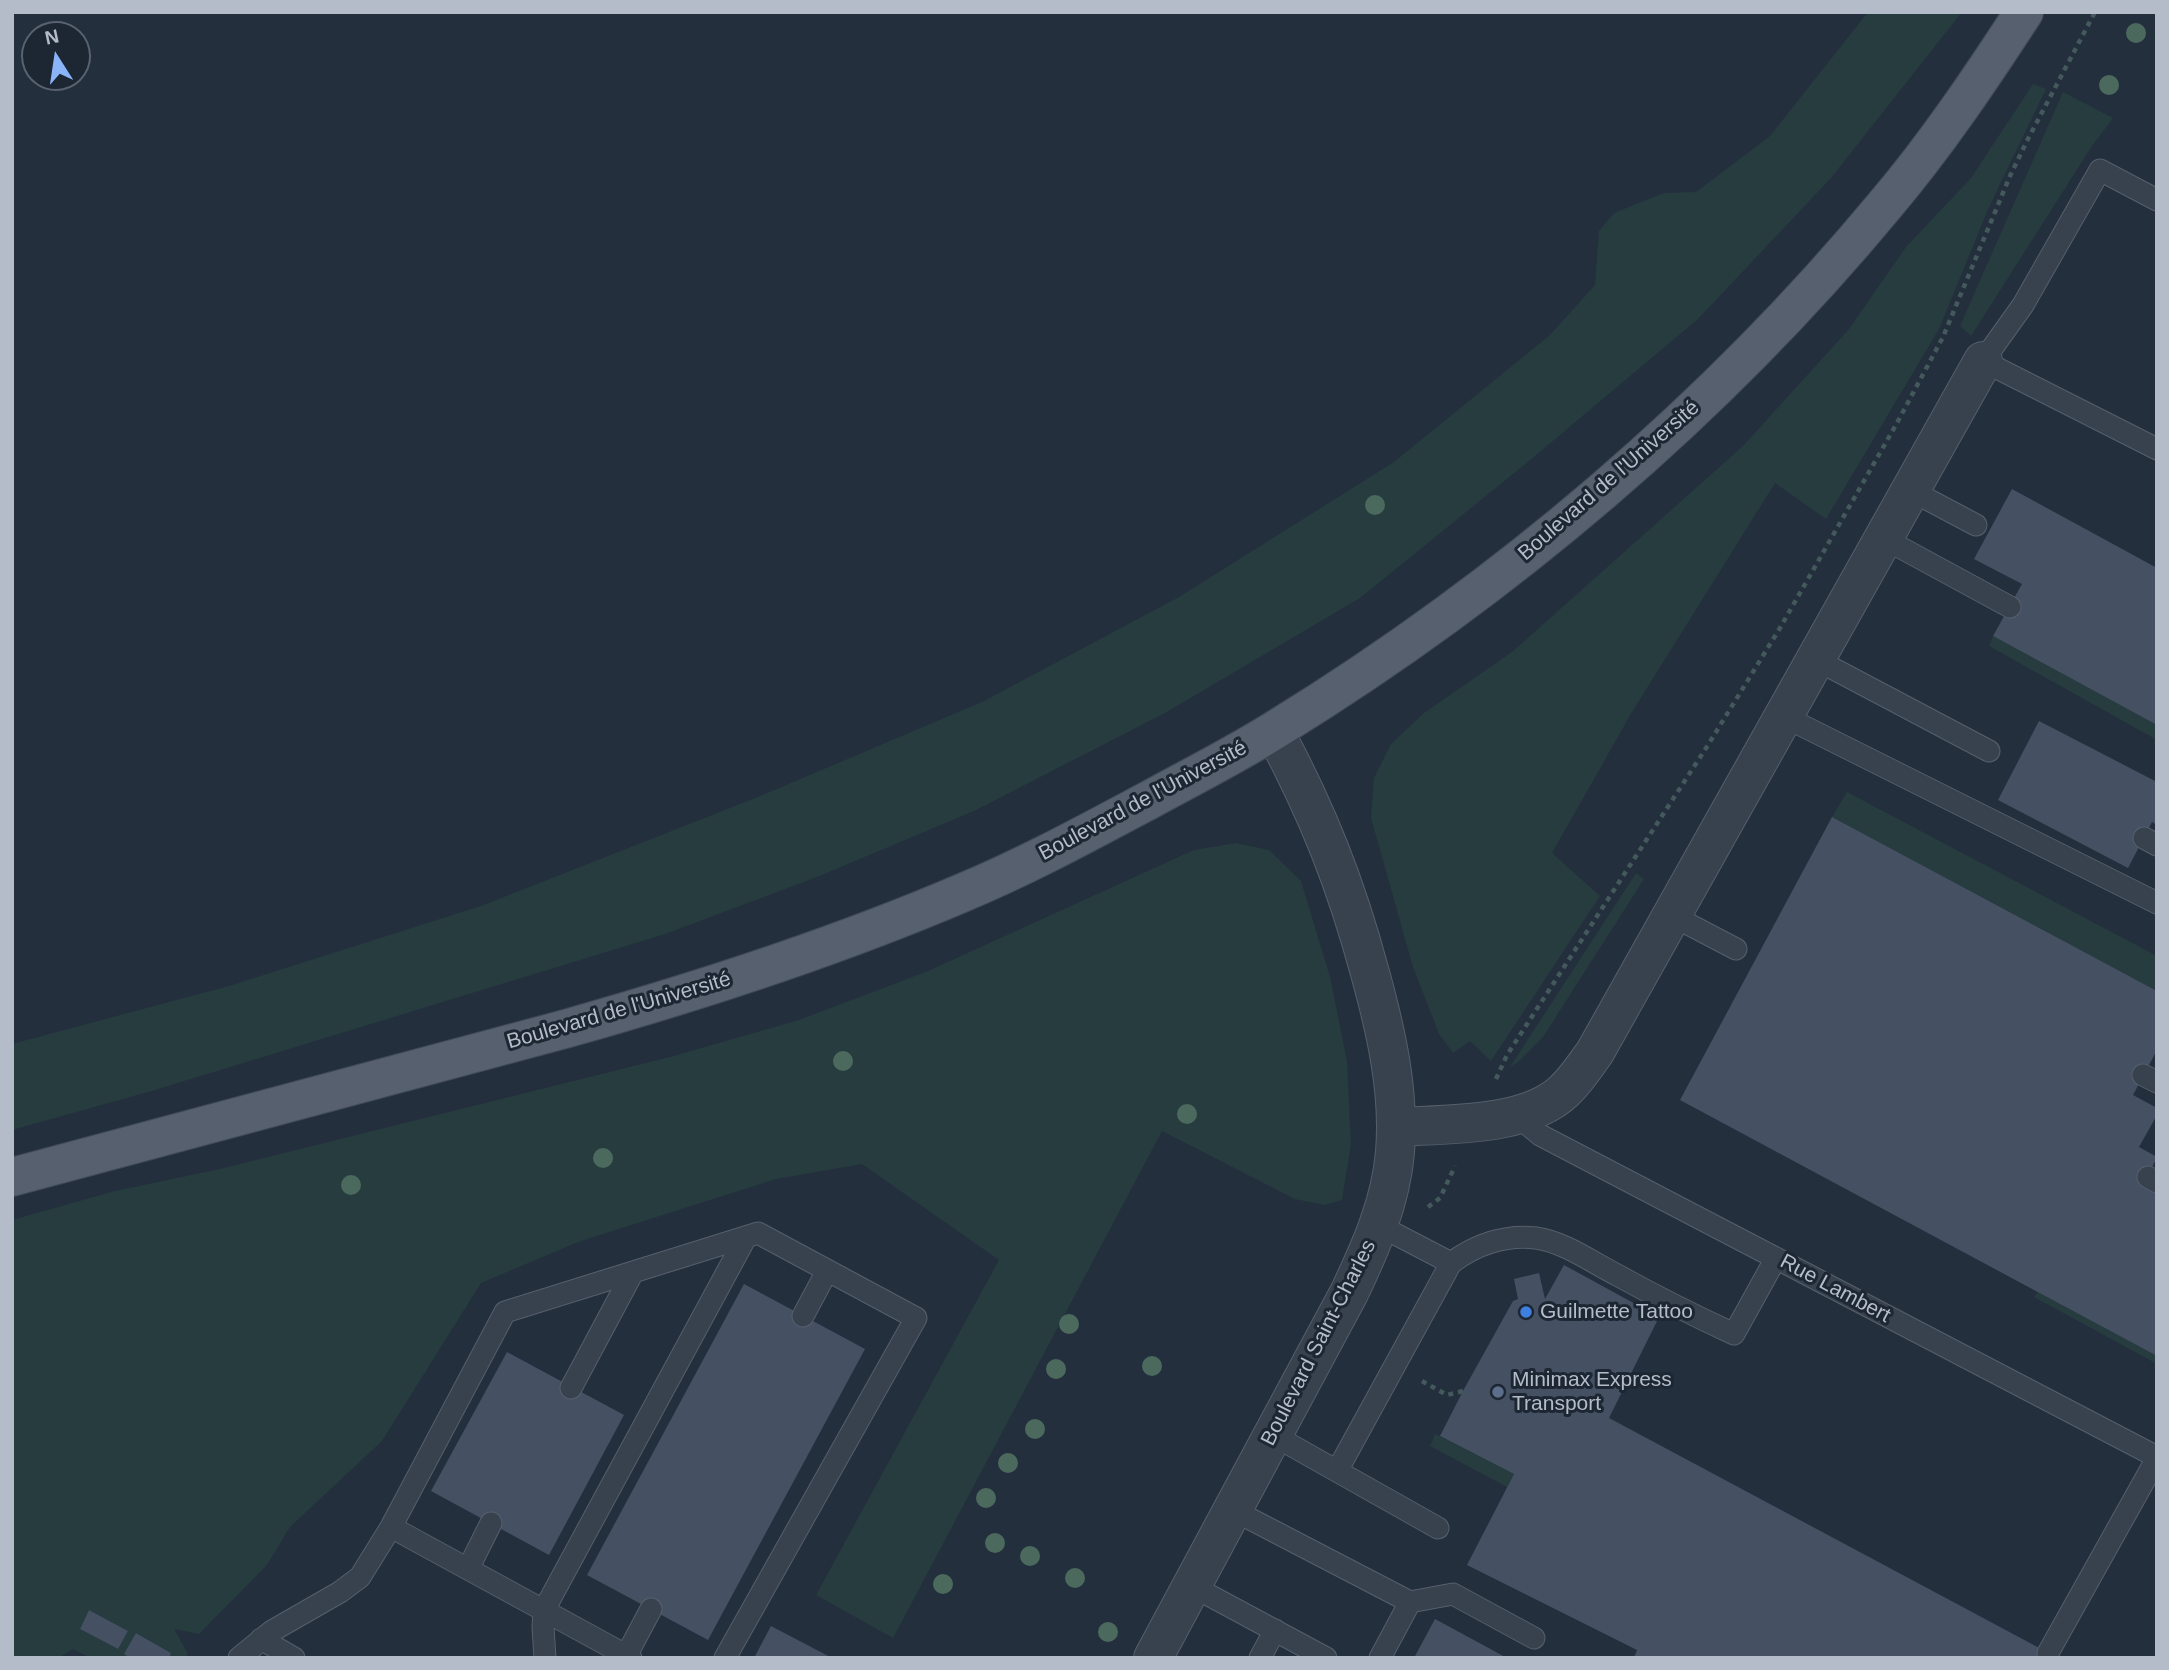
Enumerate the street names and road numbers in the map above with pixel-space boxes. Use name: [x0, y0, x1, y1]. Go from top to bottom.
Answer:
street label: Boulevard de l'Université: [1513, 396, 1705, 566]
street label: Boulevard de l'Université: [1035, 736, 1251, 866]
street label: Boulevard de l'Université: [504, 967, 734, 1055]
street label: Boulevard Saint-Charles: [1256, 1236, 1382, 1450]
street label: Rue Lambert: [1775, 1249, 1895, 1329]

